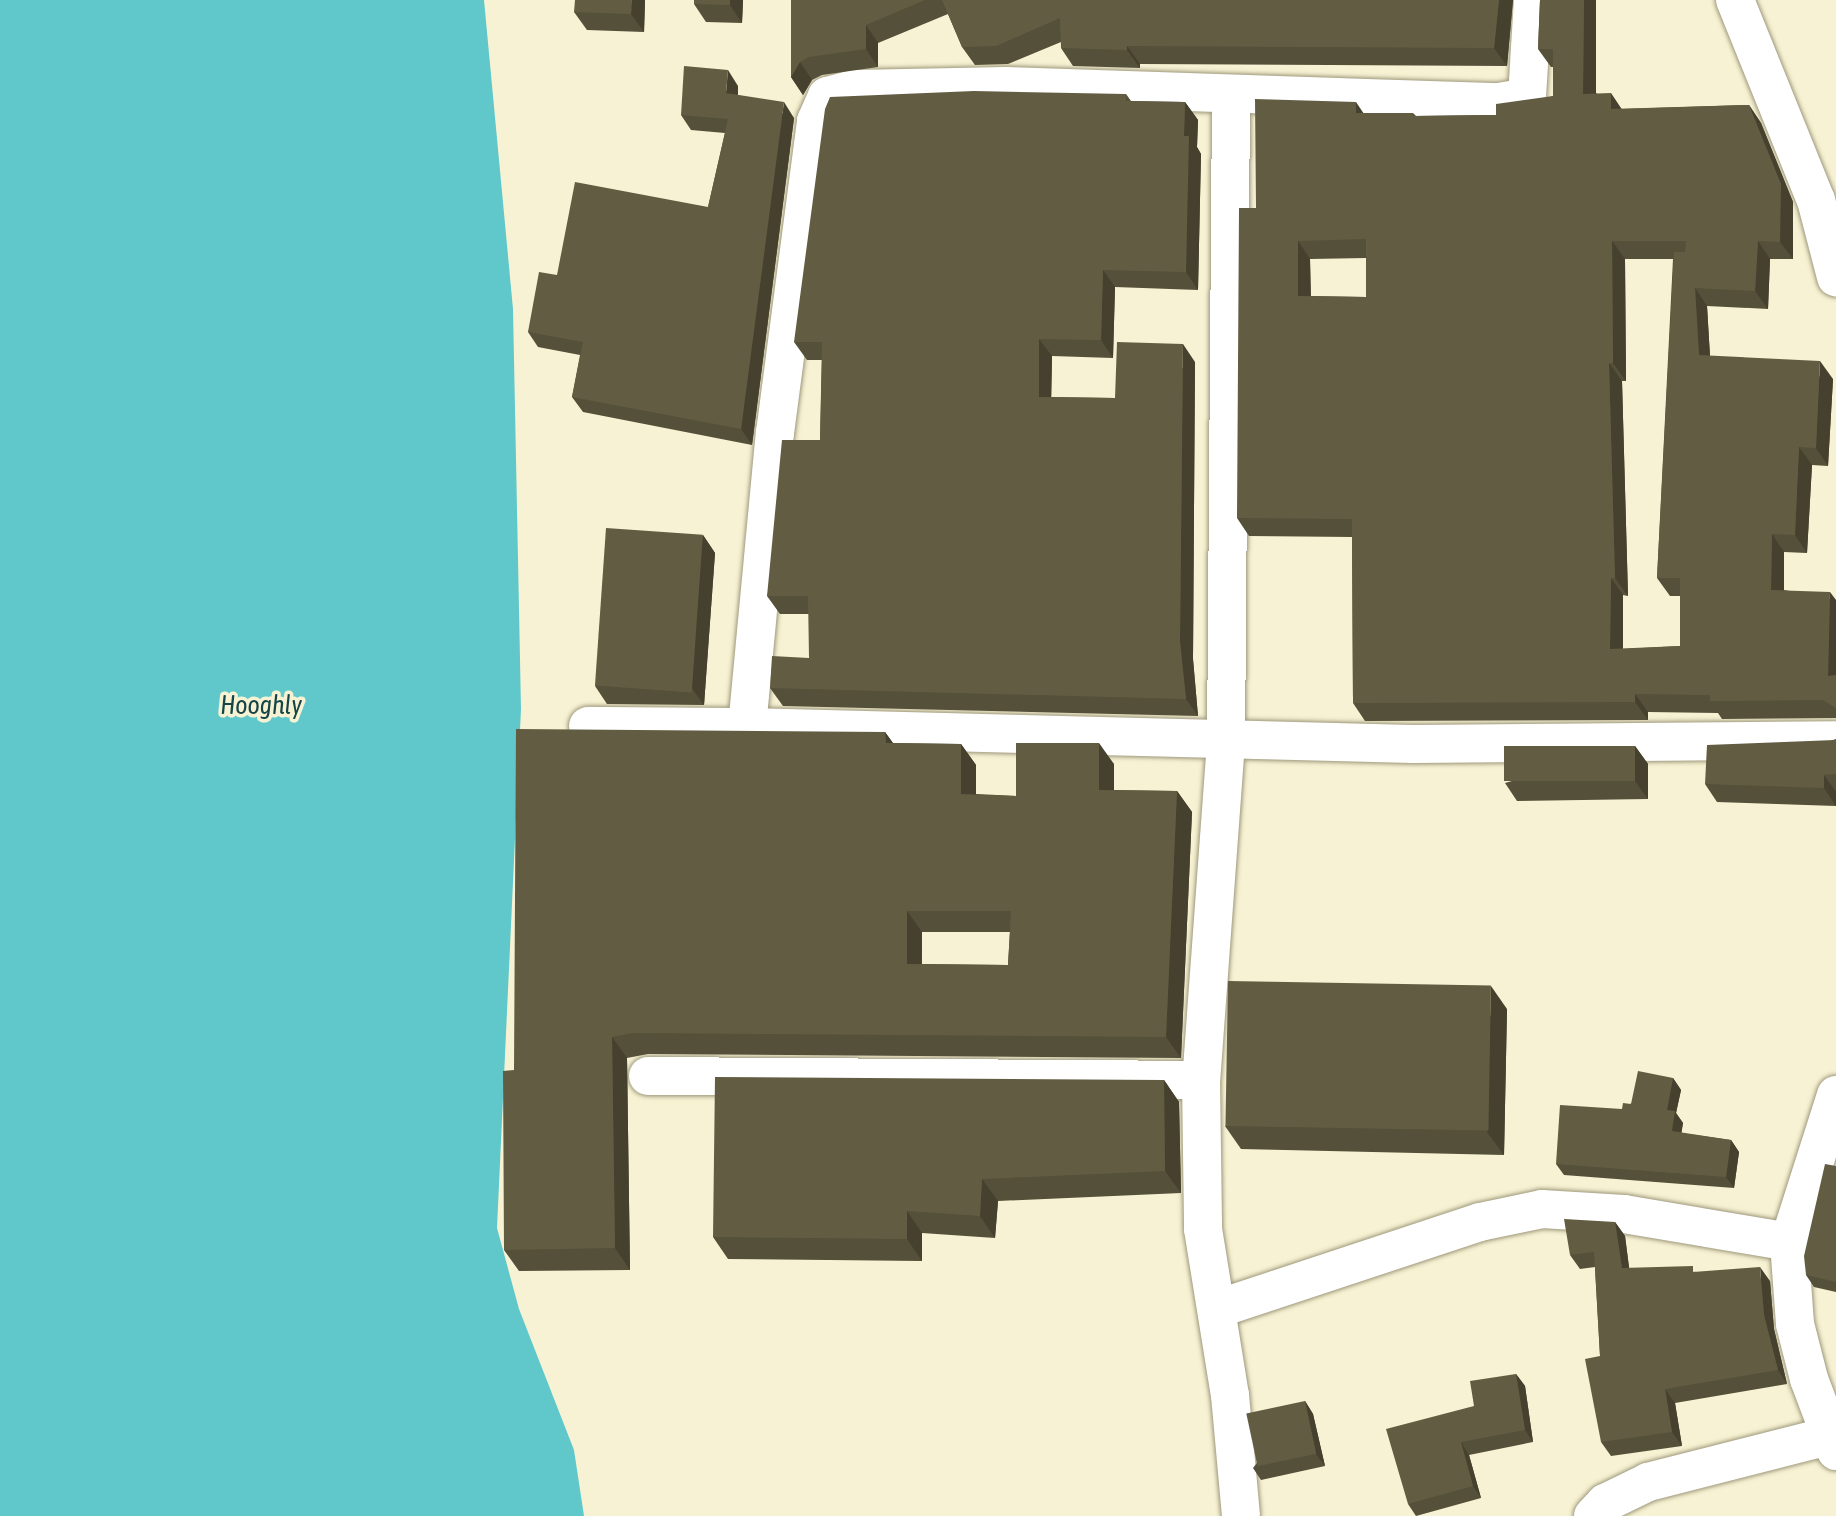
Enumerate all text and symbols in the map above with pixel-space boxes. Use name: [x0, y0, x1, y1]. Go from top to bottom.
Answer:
water label: Hooghly: [220, 690, 302, 722]

